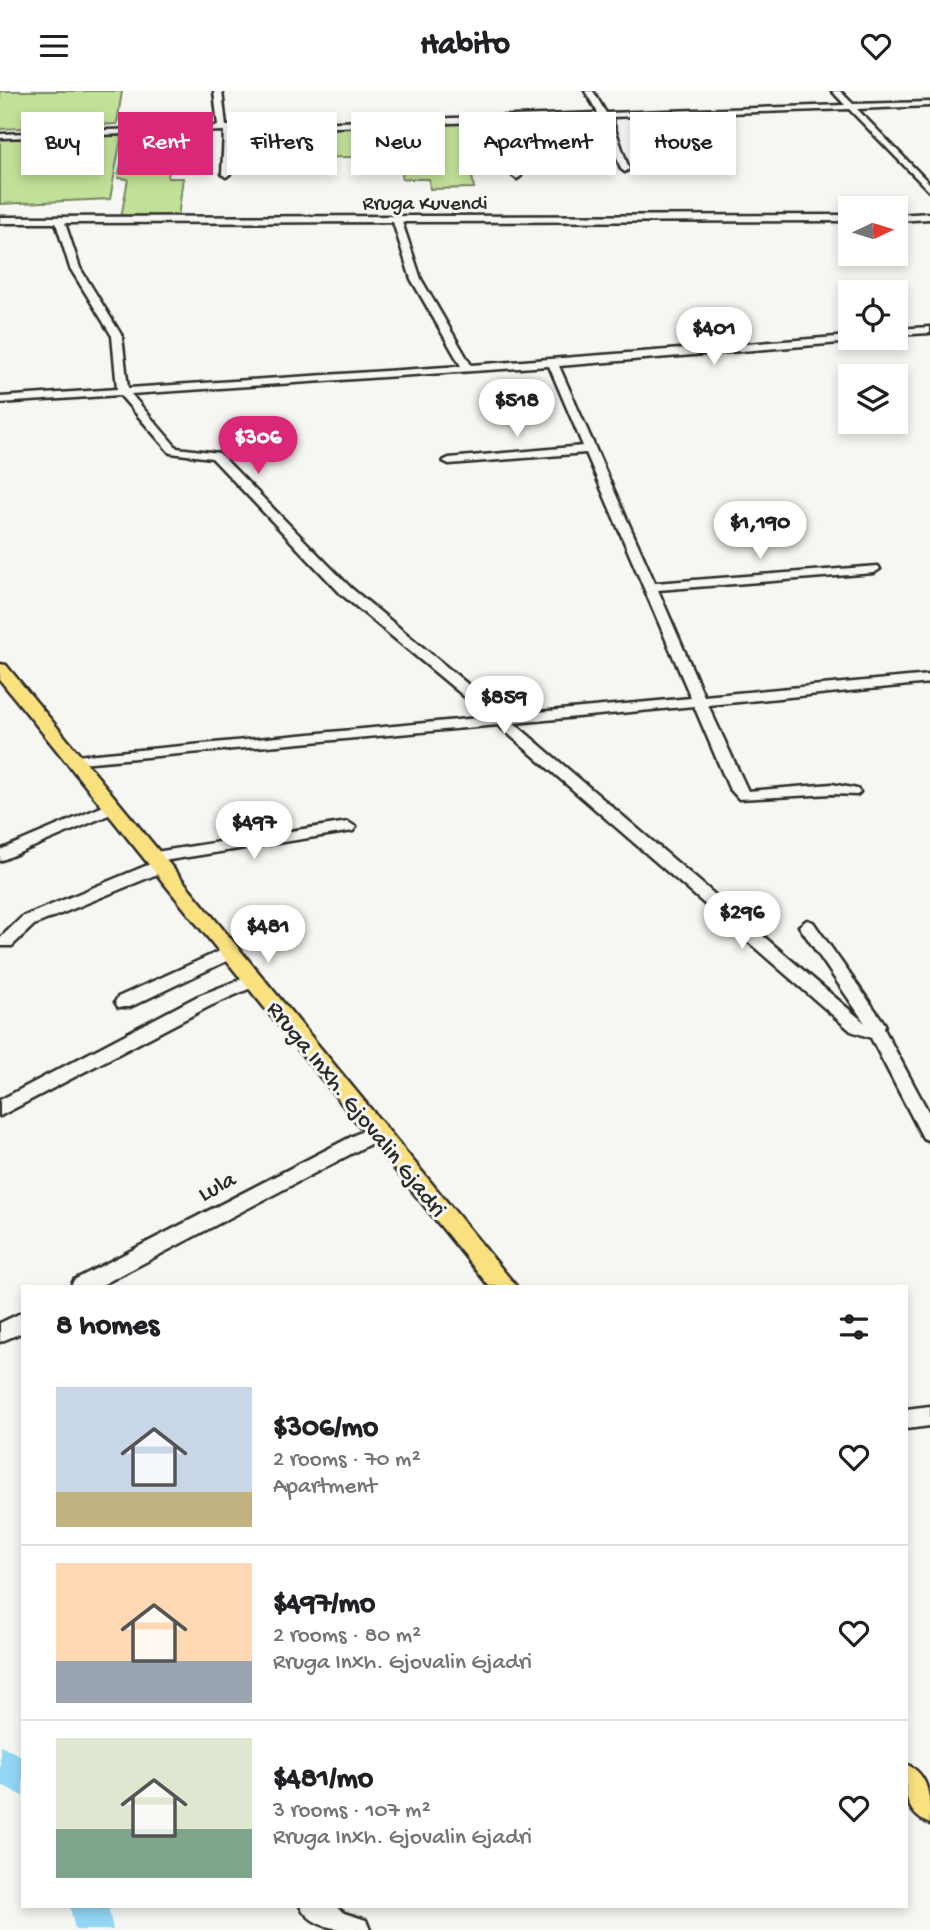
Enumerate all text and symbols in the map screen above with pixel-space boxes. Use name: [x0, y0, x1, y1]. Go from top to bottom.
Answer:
icon: menu: [35, 27, 73, 65]
text: Habito: [420, 27, 510, 65]
icon: heart: [857, 27, 895, 65]
chip: Buy: [21, 112, 104, 175]
chip: Rent: [118, 112, 213, 175]
chip: Filters: [227, 112, 337, 175]
chip: New: [351, 112, 445, 175]
chip: Apartment: [459, 112, 616, 175]
chip: House: [630, 112, 736, 175]
street label: Rruga Kuvendi: [362, 193, 488, 218]
north arrow: [838, 196, 908, 266]
map controls: [838, 196, 908, 434]
button: locate: [838, 280, 908, 350]
pin: $401: [673, 307, 755, 367]
text: $401: [692, 316, 736, 343]
button: layers: [838, 364, 908, 434]
pin: $518: [476, 379, 558, 439]
text: $518: [495, 388, 539, 415]
pin: $306: [217, 417, 299, 476]
text: $306: [235, 425, 282, 452]
pin: $1,190: [703, 501, 817, 561]
text: $1,190: [730, 510, 790, 537]
pin: $859: [463, 677, 545, 736]
text: $859: [481, 685, 527, 712]
pin: $497: [213, 801, 295, 861]
text: $497: [232, 810, 276, 837]
pin: $296: [701, 891, 783, 951]
text: $296: [720, 900, 764, 927]
pin: $481: [227, 905, 309, 965]
text: $481: [246, 914, 290, 941]
street label: Rruga Inxh. Gjovalin Gjadri: [259, 996, 452, 1224]
street label: Lula: [194, 1166, 242, 1210]
icon: filters: [835, 1308, 873, 1346]
text: 8 homes: [56, 1310, 159, 1345]
text: $306/mo: [273, 1412, 378, 1447]
icon: home: [112, 1415, 196, 1499]
icon: heart: [835, 1438, 873, 1476]
text: 2 rooms · 70 m²: [273, 1447, 421, 1474]
text: Apartment: [273, 1474, 377, 1501]
text: $497/mo: [273, 1588, 375, 1623]
icon: home: [112, 1591, 196, 1675]
icon: heart: [835, 1614, 873, 1652]
text: 2 rooms · 80 m²: [273, 1623, 421, 1650]
text: Rruga Inxh. Gjovalin Gjadri: [273, 1650, 532, 1677]
text: $481/mo: [273, 1763, 373, 1798]
icon: home: [112, 1766, 196, 1850]
icon: heart: [835, 1789, 873, 1827]
text: 3 rooms · 107 m²: [273, 1798, 431, 1825]
text: Rruga Inxh. Gjovalin Gjadri: [273, 1825, 532, 1852]

